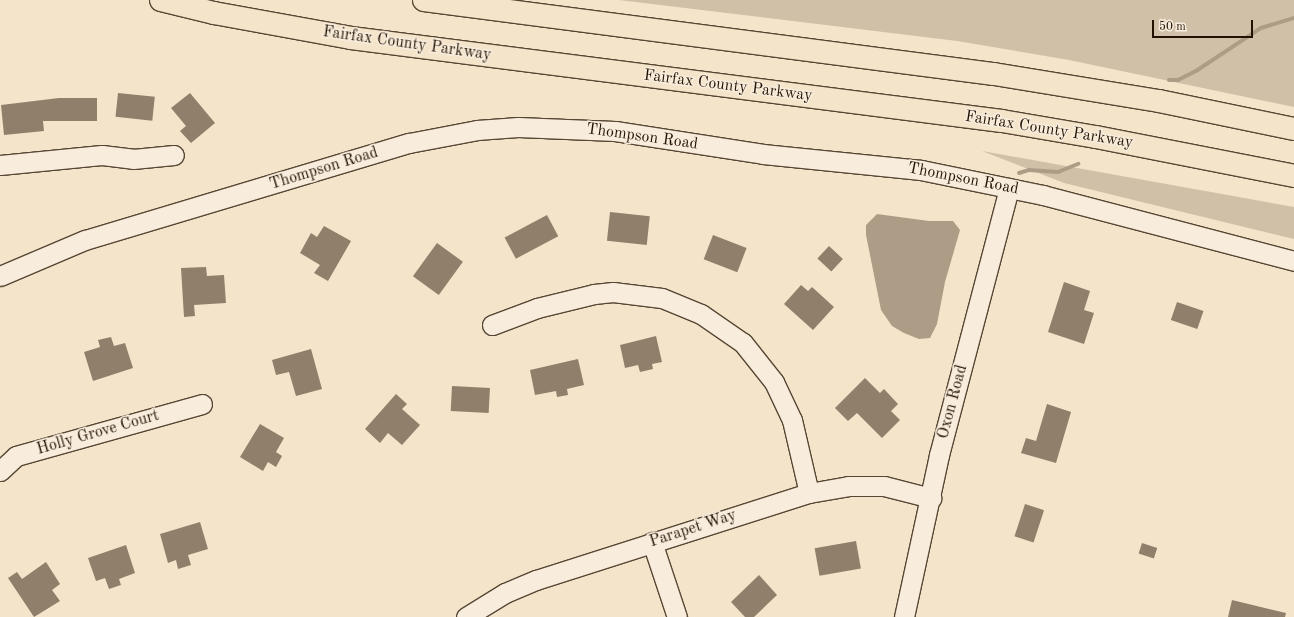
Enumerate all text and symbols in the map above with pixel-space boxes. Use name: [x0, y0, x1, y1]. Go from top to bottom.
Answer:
scale bar: [1154, 12, 1255, 38]
text: 50 m: [1159, 21, 1186, 33]
street label: Fairfax County Parkway: [322, 23, 492, 65]
street label: Fairfax County Parkway: [642, 66, 814, 106]
street label: Fairfax County Parkway: [964, 107, 1134, 153]
street label: Thompson Road: [585, 120, 699, 154]
street label: Thompson Road: [267, 143, 381, 195]
street label: Thompson Road: [906, 159, 1020, 199]
street label: Oxon Road: [934, 363, 972, 441]
street label: Holly Grove Court: [35, 406, 161, 460]
street label: Parapet Way: [647, 506, 739, 552]

